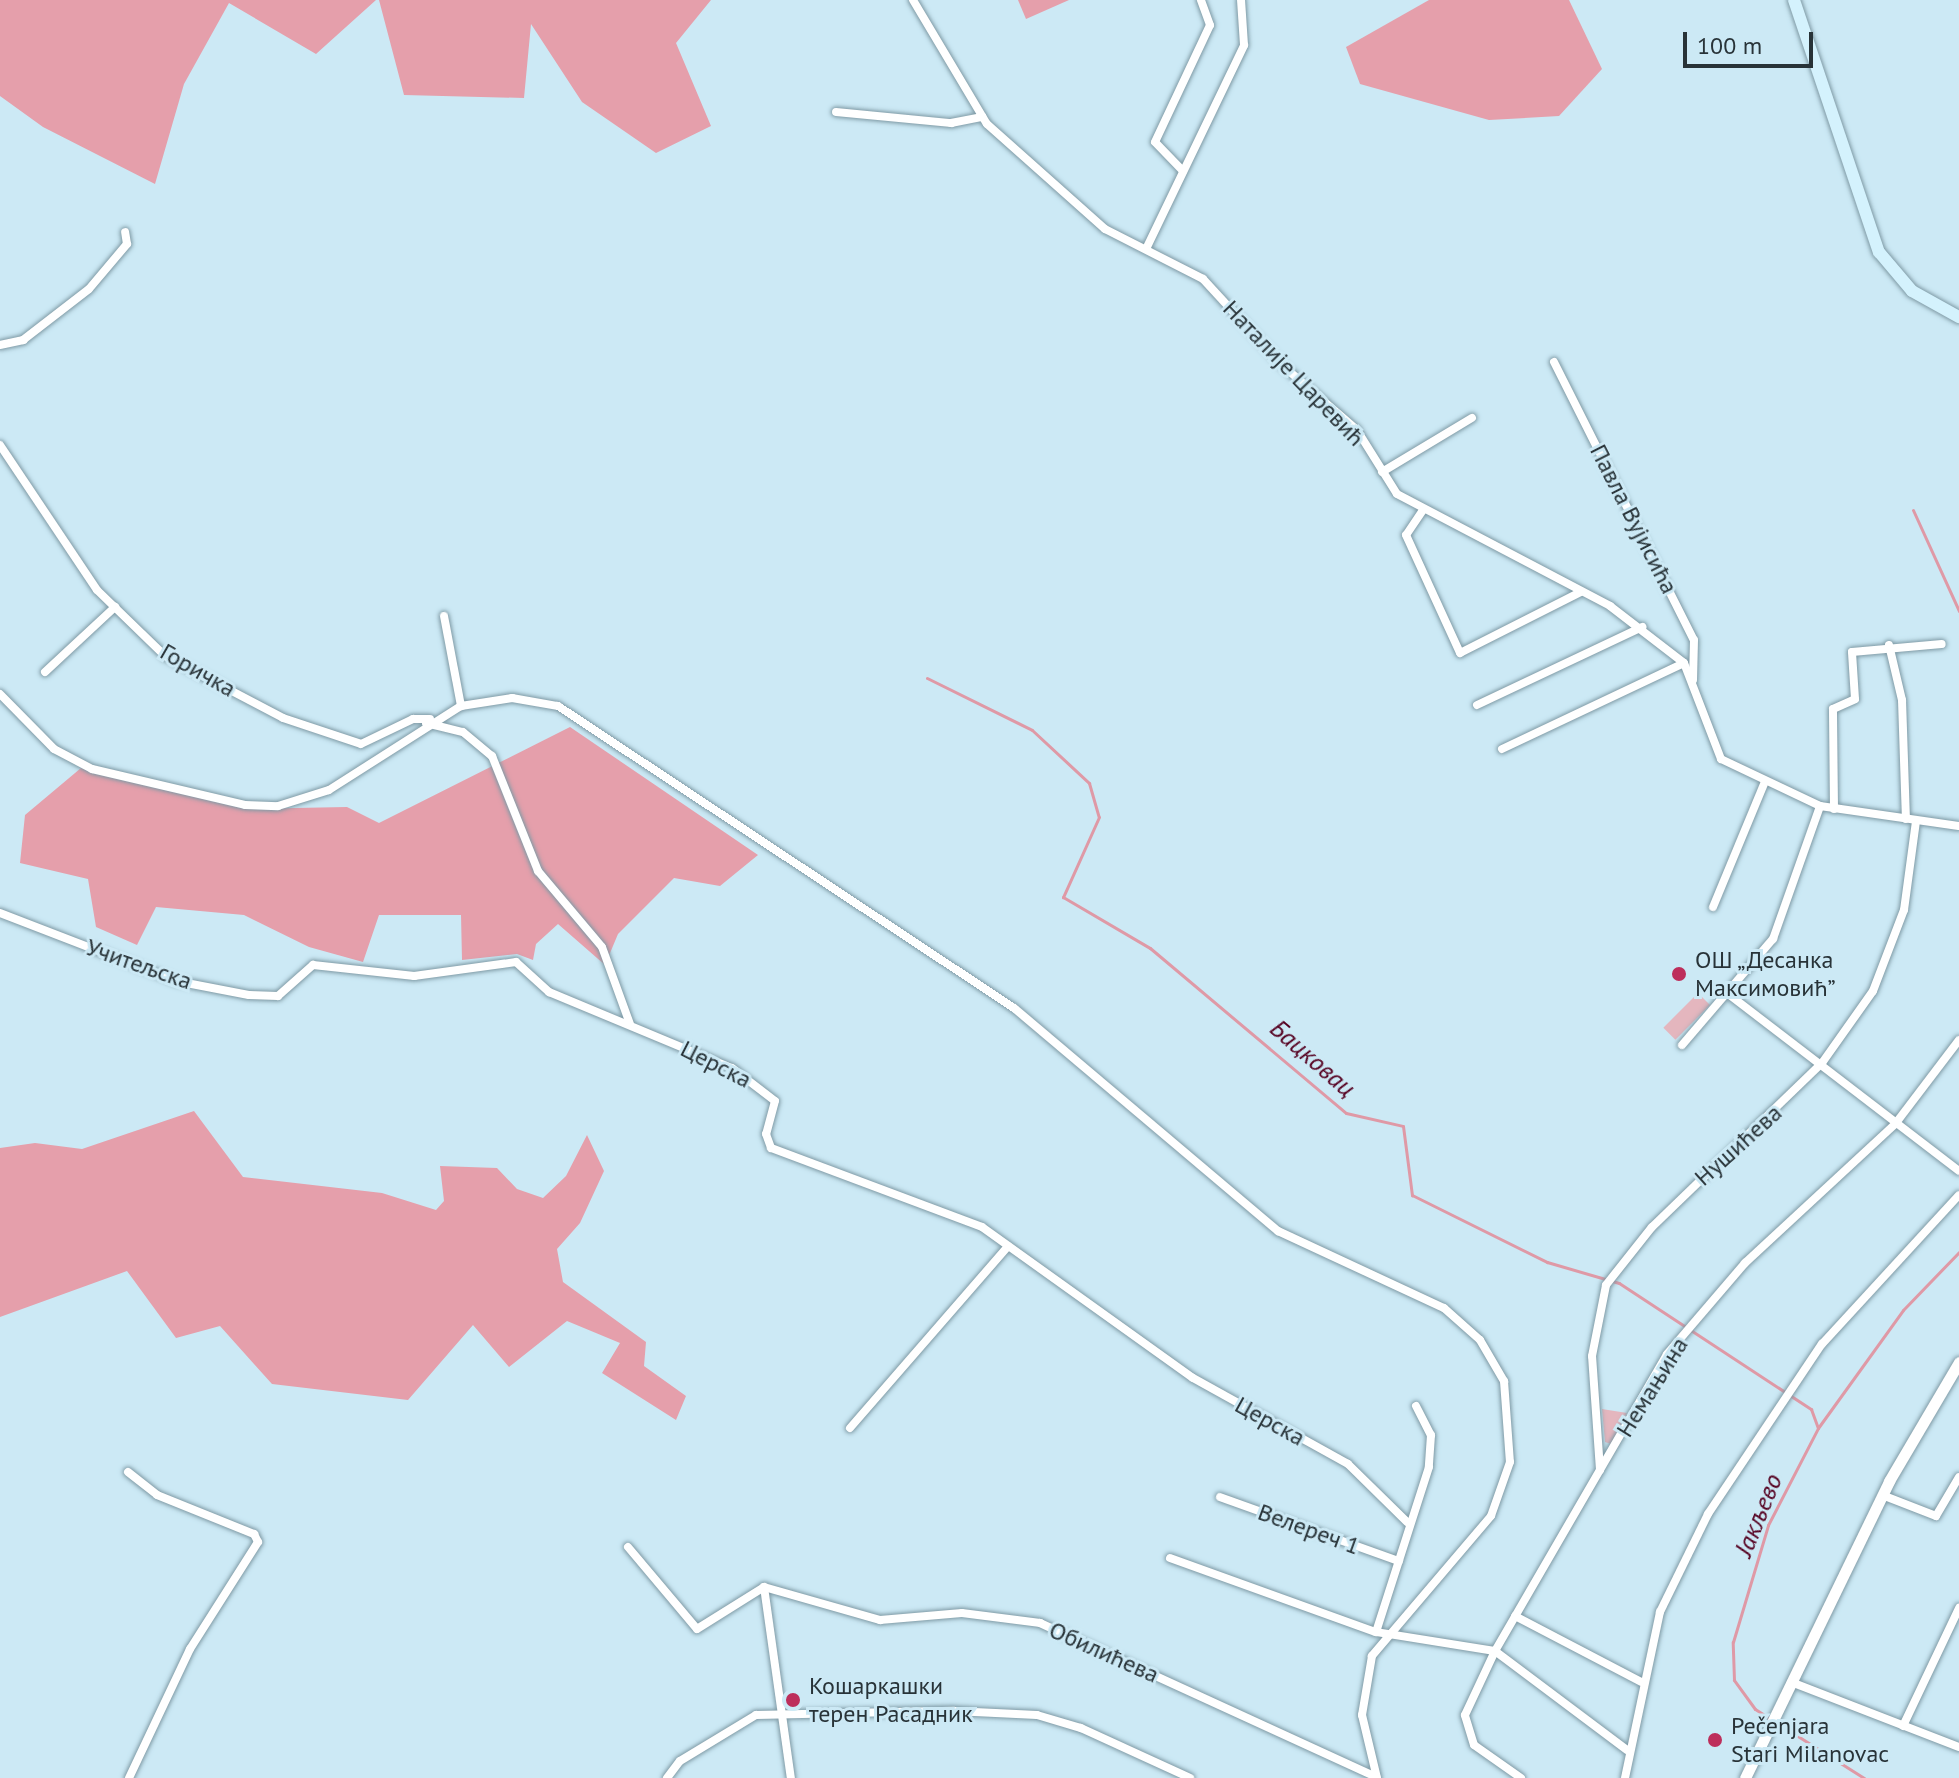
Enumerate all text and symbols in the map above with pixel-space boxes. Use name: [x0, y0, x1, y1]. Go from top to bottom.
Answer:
scale bar: [1687, 16, 1817, 66]
text: 100 m: [1697, 30, 1762, 61]
street label: Наталије Царевић: [1217, 294, 1371, 452]
street label: Павла Вујисића: [1584, 439, 1684, 599]
street label: Горичка: [155, 637, 241, 703]
street label: Учитељска: [82, 932, 196, 996]
place label: ОШ „Десанка Максимовић”: [1695, 946, 1836, 1002]
marker: ОШ „Десанка Максимовић”: [1670, 965, 1688, 983]
water label: Бацковац: [1264, 1013, 1362, 1103]
street label: Церска: [676, 1034, 756, 1094]
street label: Нушићева: [1688, 1098, 1788, 1192]
street label: Немањина: [1610, 1332, 1694, 1442]
street label: Церска: [1230, 1390, 1310, 1452]
water label: Јакљево: [1727, 1469, 1789, 1561]
street label: Велереч 1: [1254, 1497, 1364, 1561]
street label: Обилићева: [1045, 1615, 1163, 1689]
place label: Кошаркашки терен Расадник: [809, 1672, 973, 1728]
marker: Кошаркашки терен Расадник: [784, 1691, 802, 1709]
place label: Pečenjara Stari Milanovac: [1731, 1712, 1889, 1768]
marker: Pečenjara Stari Milanovac: [1706, 1731, 1724, 1749]

